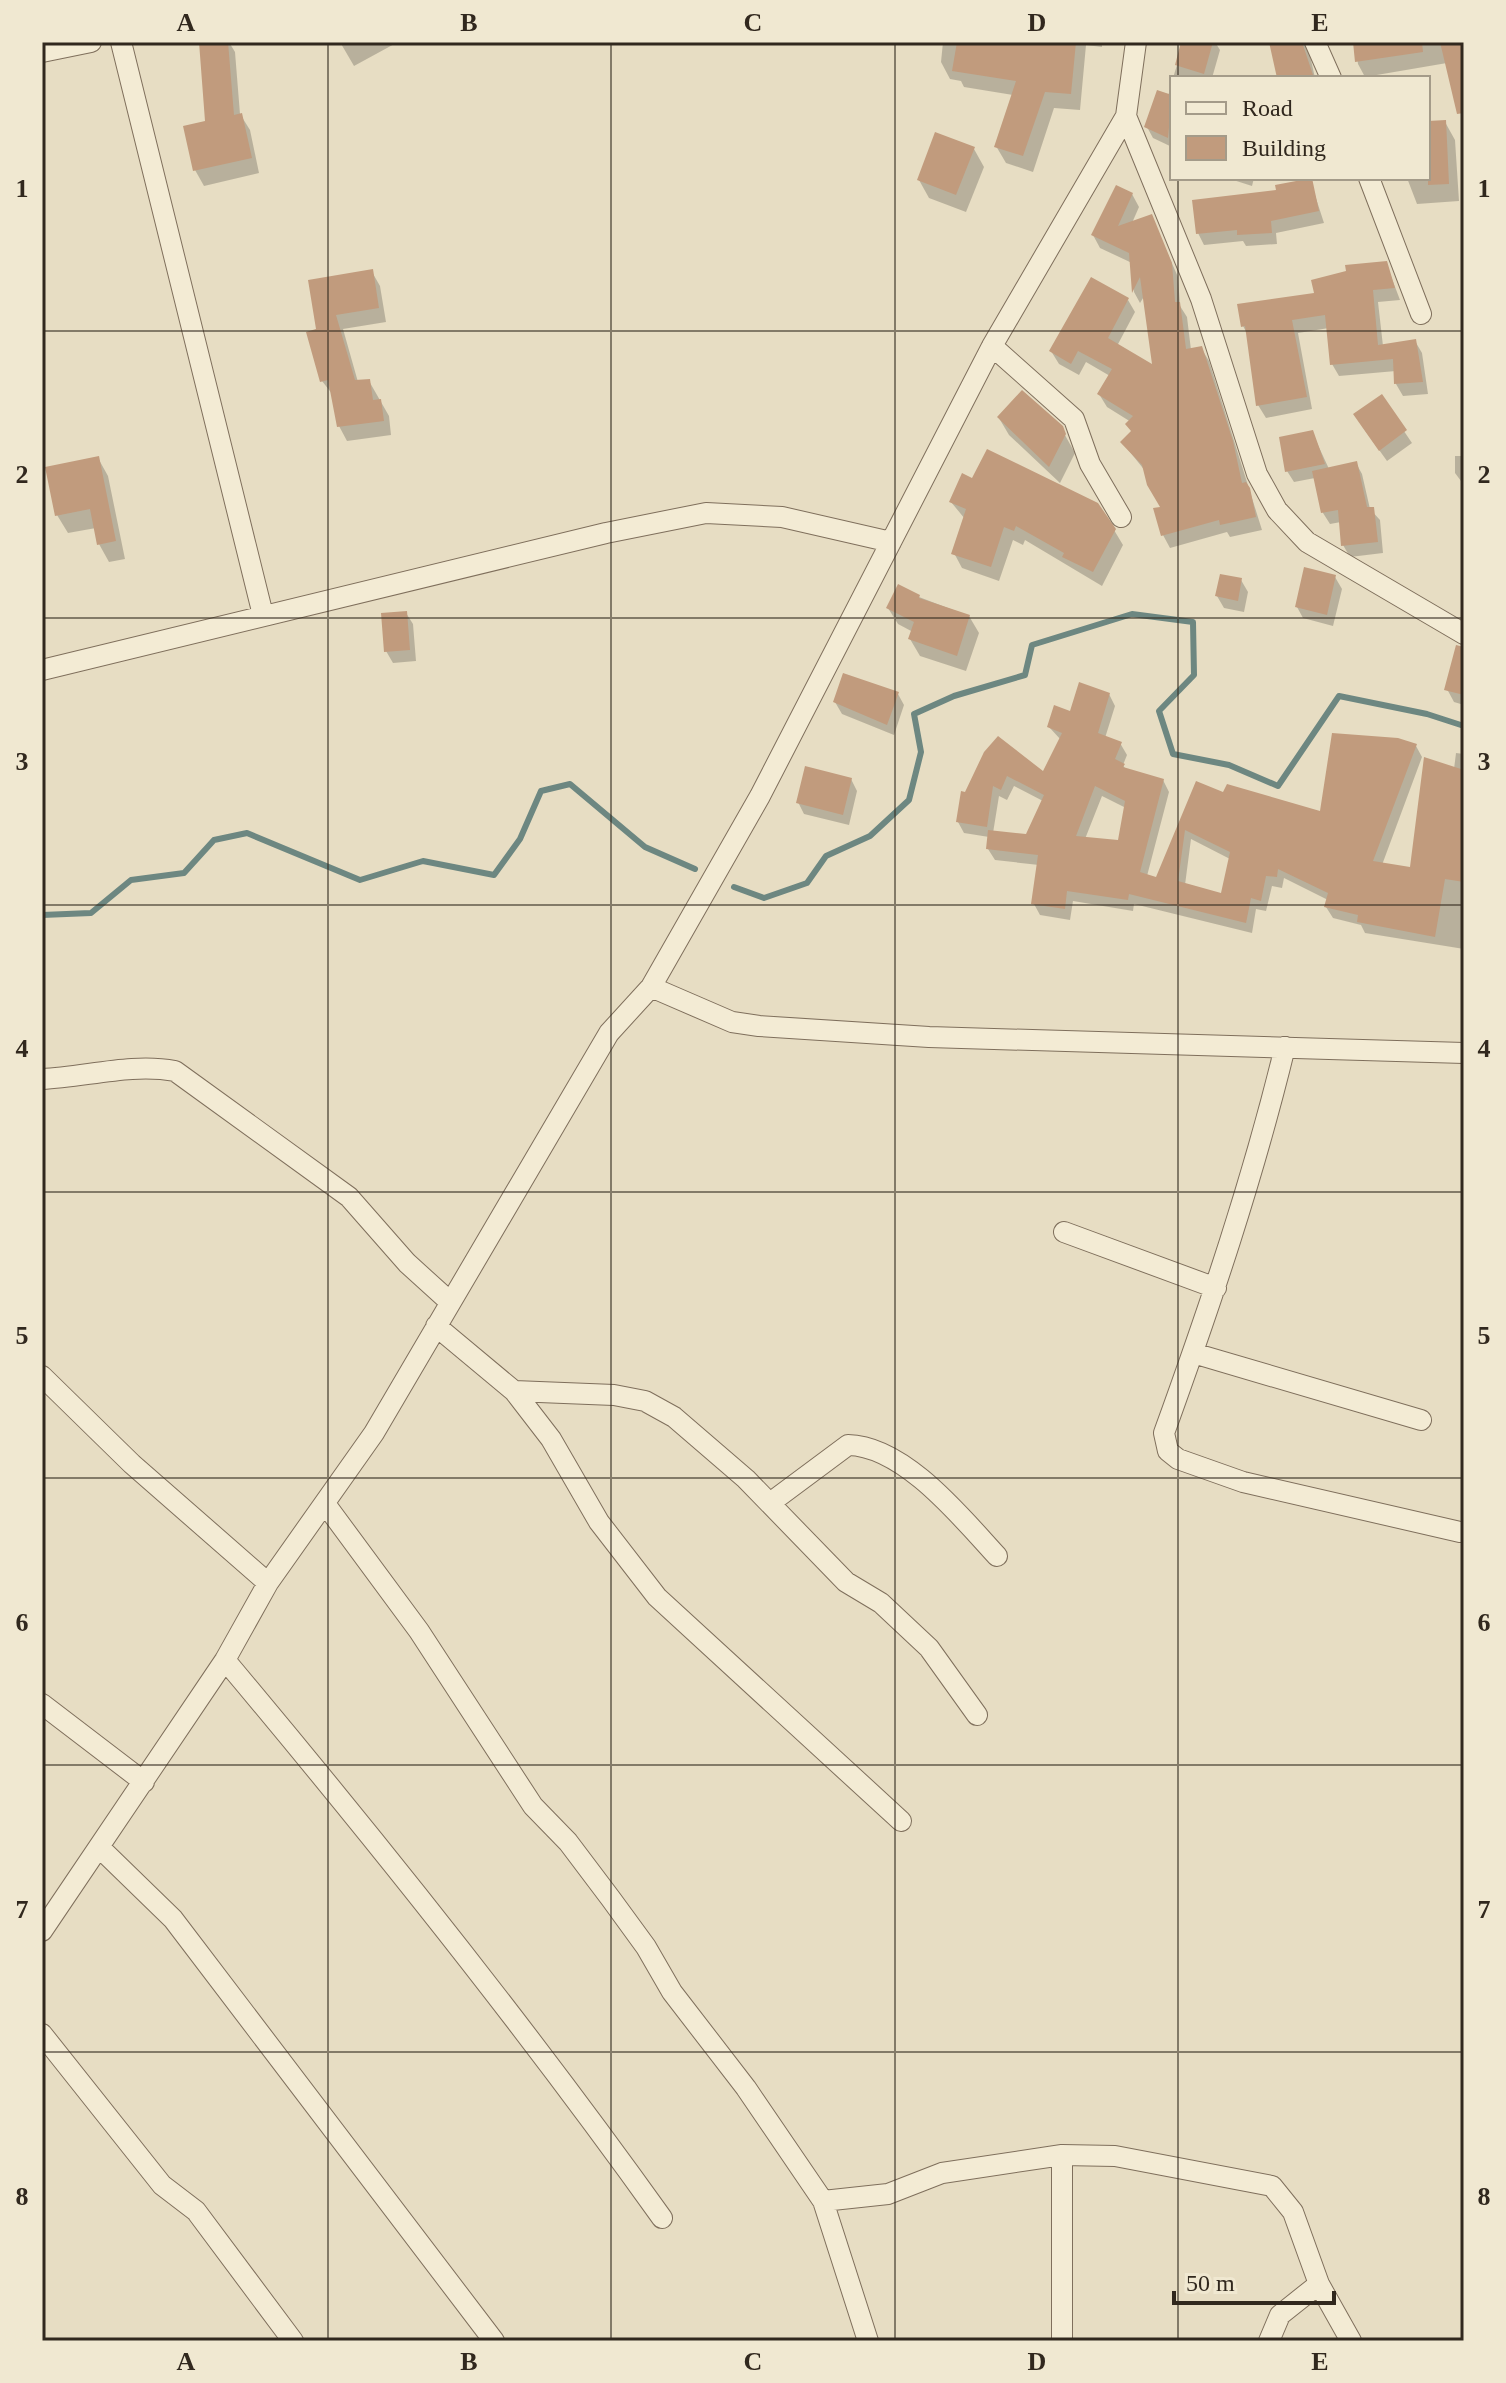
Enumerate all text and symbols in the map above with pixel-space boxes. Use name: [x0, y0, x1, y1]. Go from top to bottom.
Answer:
text: A: [177, 8, 196, 37]
text: B: [460, 8, 478, 37]
text: C: [744, 8, 762, 37]
text: D: [1028, 8, 1046, 37]
text: E: [1311, 8, 1329, 37]
legend: [1170, 76, 1430, 180]
text: Road: [1242, 95, 1293, 121]
text: Building: [1242, 135, 1326, 161]
text: 1: [16, 174, 29, 203]
text: 1: [1478, 174, 1491, 203]
text: 2: [16, 460, 29, 489]
text: 2: [1478, 460, 1491, 489]
text: 3: [16, 747, 29, 776]
text: 3: [1478, 747, 1491, 776]
text: 4: [16, 1034, 29, 1063]
text: 4: [1478, 1034, 1491, 1063]
text: 5: [16, 1321, 29, 1350]
text: 5: [1478, 1321, 1491, 1350]
text: 6: [16, 1608, 29, 1637]
text: 6: [1478, 1608, 1491, 1637]
text: 7: [16, 1895, 29, 1924]
text: 7: [1478, 1895, 1491, 1924]
text: 8: [16, 2182, 29, 2211]
text: 8: [1478, 2182, 1491, 2211]
scale bar: [1174, 2255, 1334, 2305]
text: 50 m: [1186, 2270, 1235, 2296]
text: A: [177, 2347, 196, 2376]
text: B: [460, 2347, 478, 2376]
text: C: [744, 2347, 762, 2376]
text: D: [1028, 2347, 1046, 2376]
text: E: [1311, 2347, 1329, 2376]

